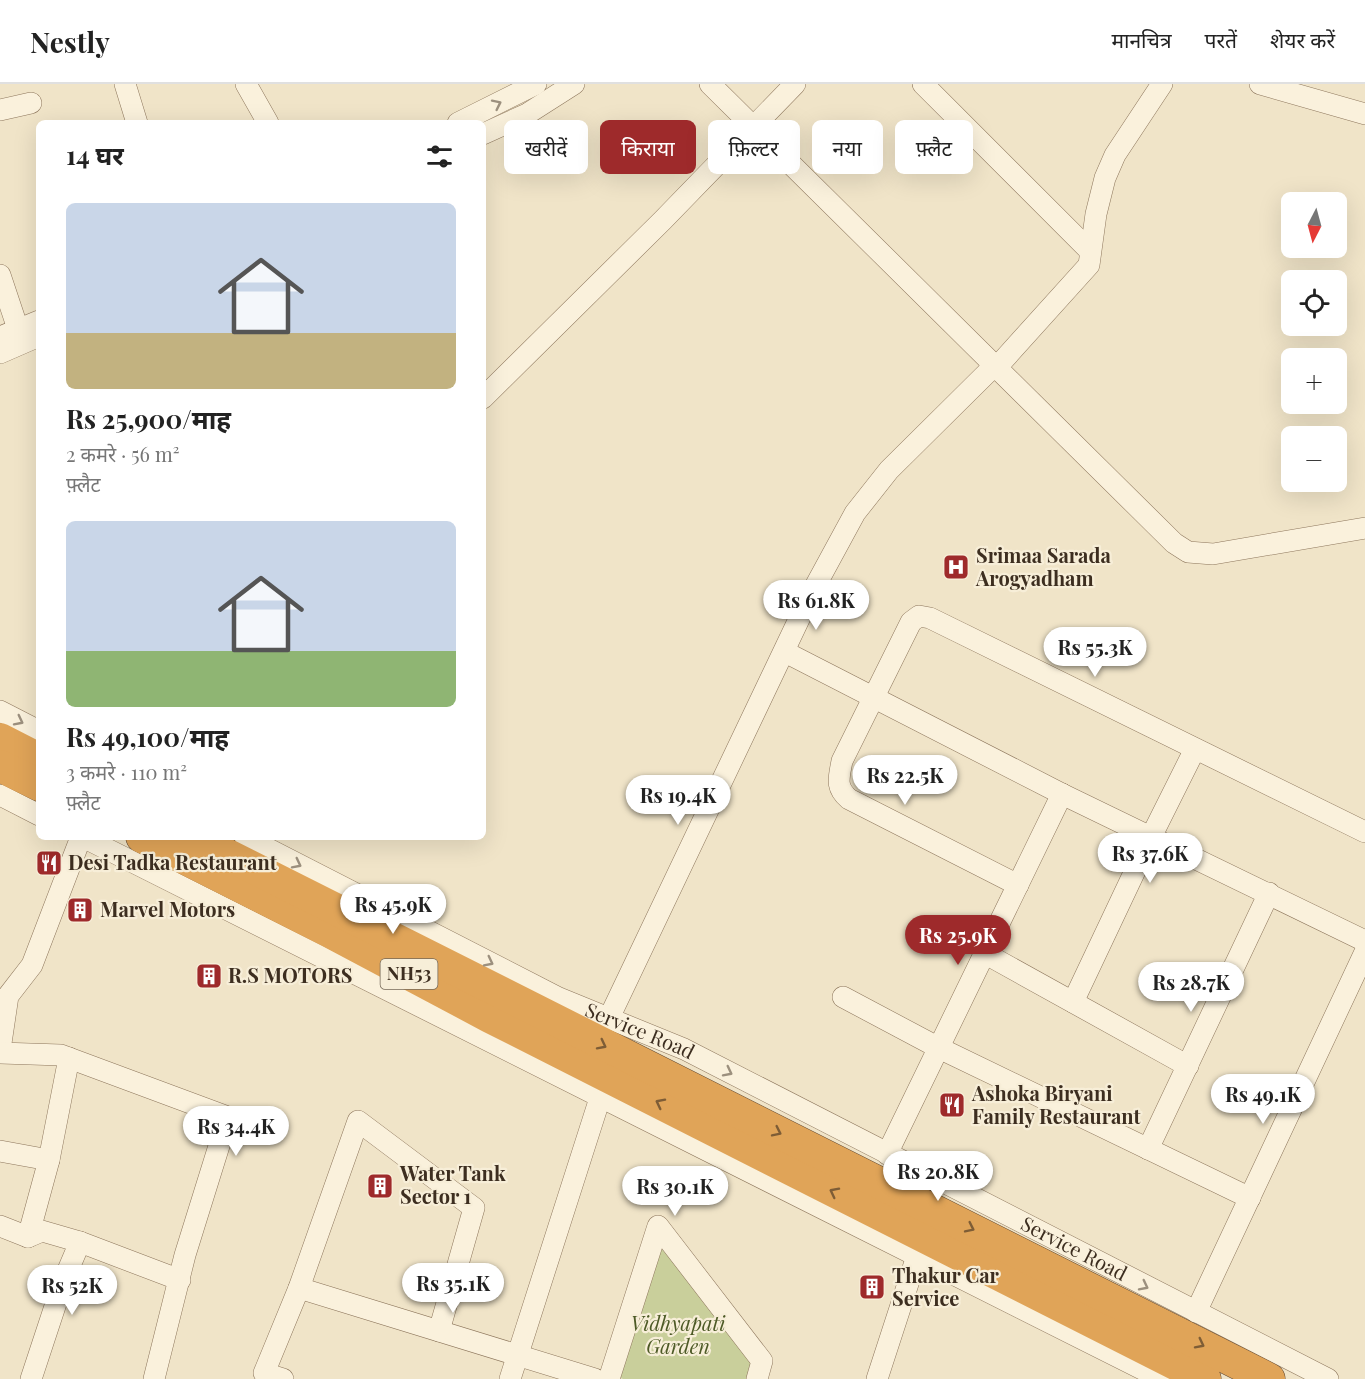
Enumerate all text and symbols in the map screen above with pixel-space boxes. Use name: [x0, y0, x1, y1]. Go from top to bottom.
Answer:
text: Nestly: [30, 23, 110, 60]
text: मानचित्र: [1111, 25, 1172, 53]
text: परतें: [1205, 25, 1237, 53]
text: शेयर करें: [1270, 25, 1335, 53]
one-way arrow: [491, 99, 502, 111]
chip: खरीदें: [504, 120, 588, 174]
chip: किराया: [600, 120, 696, 174]
chip: फ़िल्टर: [708, 120, 800, 174]
chip: नया: [812, 120, 883, 174]
chip: फ़्लैट: [895, 120, 973, 174]
text: 14 घर: [66, 137, 124, 172]
icon: filters: [423, 140, 456, 173]
north arrow: [1281, 192, 1347, 258]
map controls: [1281, 192, 1347, 492]
icon: home: [207, 242, 315, 350]
button: locate: [1281, 270, 1347, 336]
button: +: [1281, 348, 1347, 414]
text: Rs 25,900/माह: [66, 401, 231, 436]
button: −: [1281, 426, 1347, 492]
text: 2 कमरे · 56 m²: [66, 440, 179, 467]
text: फ़्लैट: [66, 470, 101, 497]
place label: Srimaa Sarada Arogyadham: [975, 541, 1111, 591]
hospital icon: Srimaa Sarada Arogyadham: [941, 552, 971, 582]
icon: home: [207, 560, 315, 668]
pin: Rs 61.8K: [754, 580, 878, 631]
text: Rs 61.8K: [777, 586, 855, 613]
pin: Rs 55.3K: [1033, 627, 1157, 678]
text: Rs 55.3K: [1058, 633, 1132, 660]
one-way arrow: [13, 714, 24, 725]
text: Rs 49,100/माह: [66, 719, 229, 754]
pin: Rs 22.5K: [843, 755, 967, 806]
text: 3 कमरे · 110 m²: [66, 758, 187, 785]
text: Rs 22.5K: [866, 761, 944, 788]
pin: Rs 19.4K: [616, 775, 740, 826]
text: Rs 19.4K: [640, 781, 716, 808]
text: फ़्लैट: [66, 788, 101, 815]
pin: Rs 37.6K: [1088, 833, 1212, 884]
text: Rs 37.6K: [1112, 839, 1188, 866]
restaurant icon: Desi Tadka Restaurant: [34, 848, 64, 878]
place label: Desi Tadka Restaurant: [68, 848, 278, 875]
one-way arrow: [291, 857, 301, 868]
pin: Rs 45.9K: [331, 884, 455, 935]
text: Rs 45.9K: [354, 890, 432, 917]
building icon: Marvel Motors: [65, 895, 95, 925]
place label: Marvel Motors: [100, 895, 235, 922]
pin: Rs 25.9K: [896, 915, 1020, 966]
text: Rs 25.9K: [919, 921, 997, 948]
one-way arrow: [483, 955, 494, 967]
road number: NH53: [380, 959, 438, 989]
building icon: R.S MOTORS: [194, 961, 224, 991]
place label: R.S MOTORS: [228, 961, 352, 988]
pin: Rs 28.7K: [1129, 962, 1253, 1013]
text: Rs 28.7K: [1152, 968, 1230, 995]
street label: Service Road: [581, 995, 700, 1064]
one-way arrow: [596, 1037, 607, 1049]
one-way arrow: [722, 1065, 733, 1076]
pin: Rs 49.1K: [1201, 1074, 1325, 1125]
place label: Ashoka Biryani Family Restaurant: [971, 1079, 1142, 1129]
text: Rs 49.1K: [1225, 1080, 1301, 1107]
restaurant icon: Ashoka Biryani Family Restaurant: [937, 1090, 967, 1120]
one-way arrow: [655, 1099, 666, 1111]
pin: Rs 34.4K: [174, 1106, 298, 1157]
text: Rs 34.4K: [197, 1112, 275, 1139]
one-way arrow: [770, 1124, 781, 1136]
pin: Rs 20.8K: [876, 1151, 1000, 1202]
text: Rs 20.8K: [897, 1157, 979, 1184]
place label: Water Tank Sector 1: [399, 1159, 506, 1209]
pin: Rs 30.1K: [613, 1166, 737, 1217]
building icon: Water Tank Sector 1: [365, 1171, 395, 1201]
text: Rs 30.1K: [636, 1172, 714, 1199]
one-way arrow: [829, 1187, 840, 1199]
street label: Service Road: [1017, 1209, 1133, 1286]
one-way arrow: [964, 1221, 975, 1232]
place label: Thakur Car Service: [892, 1261, 1000, 1311]
pin: Rs 35.1K: [391, 1263, 515, 1314]
pin: Rs 52K: [23, 1265, 121, 1316]
text: Rs 35.1K: [416, 1269, 490, 1296]
text: Rs 52K: [41, 1271, 103, 1298]
building icon: Thakur Car Service: [857, 1272, 887, 1302]
one-way arrow: [1138, 1279, 1149, 1290]
park label: Vidhyapati Garden: [631, 1309, 726, 1359]
one-way arrow: [1194, 1337, 1205, 1348]

